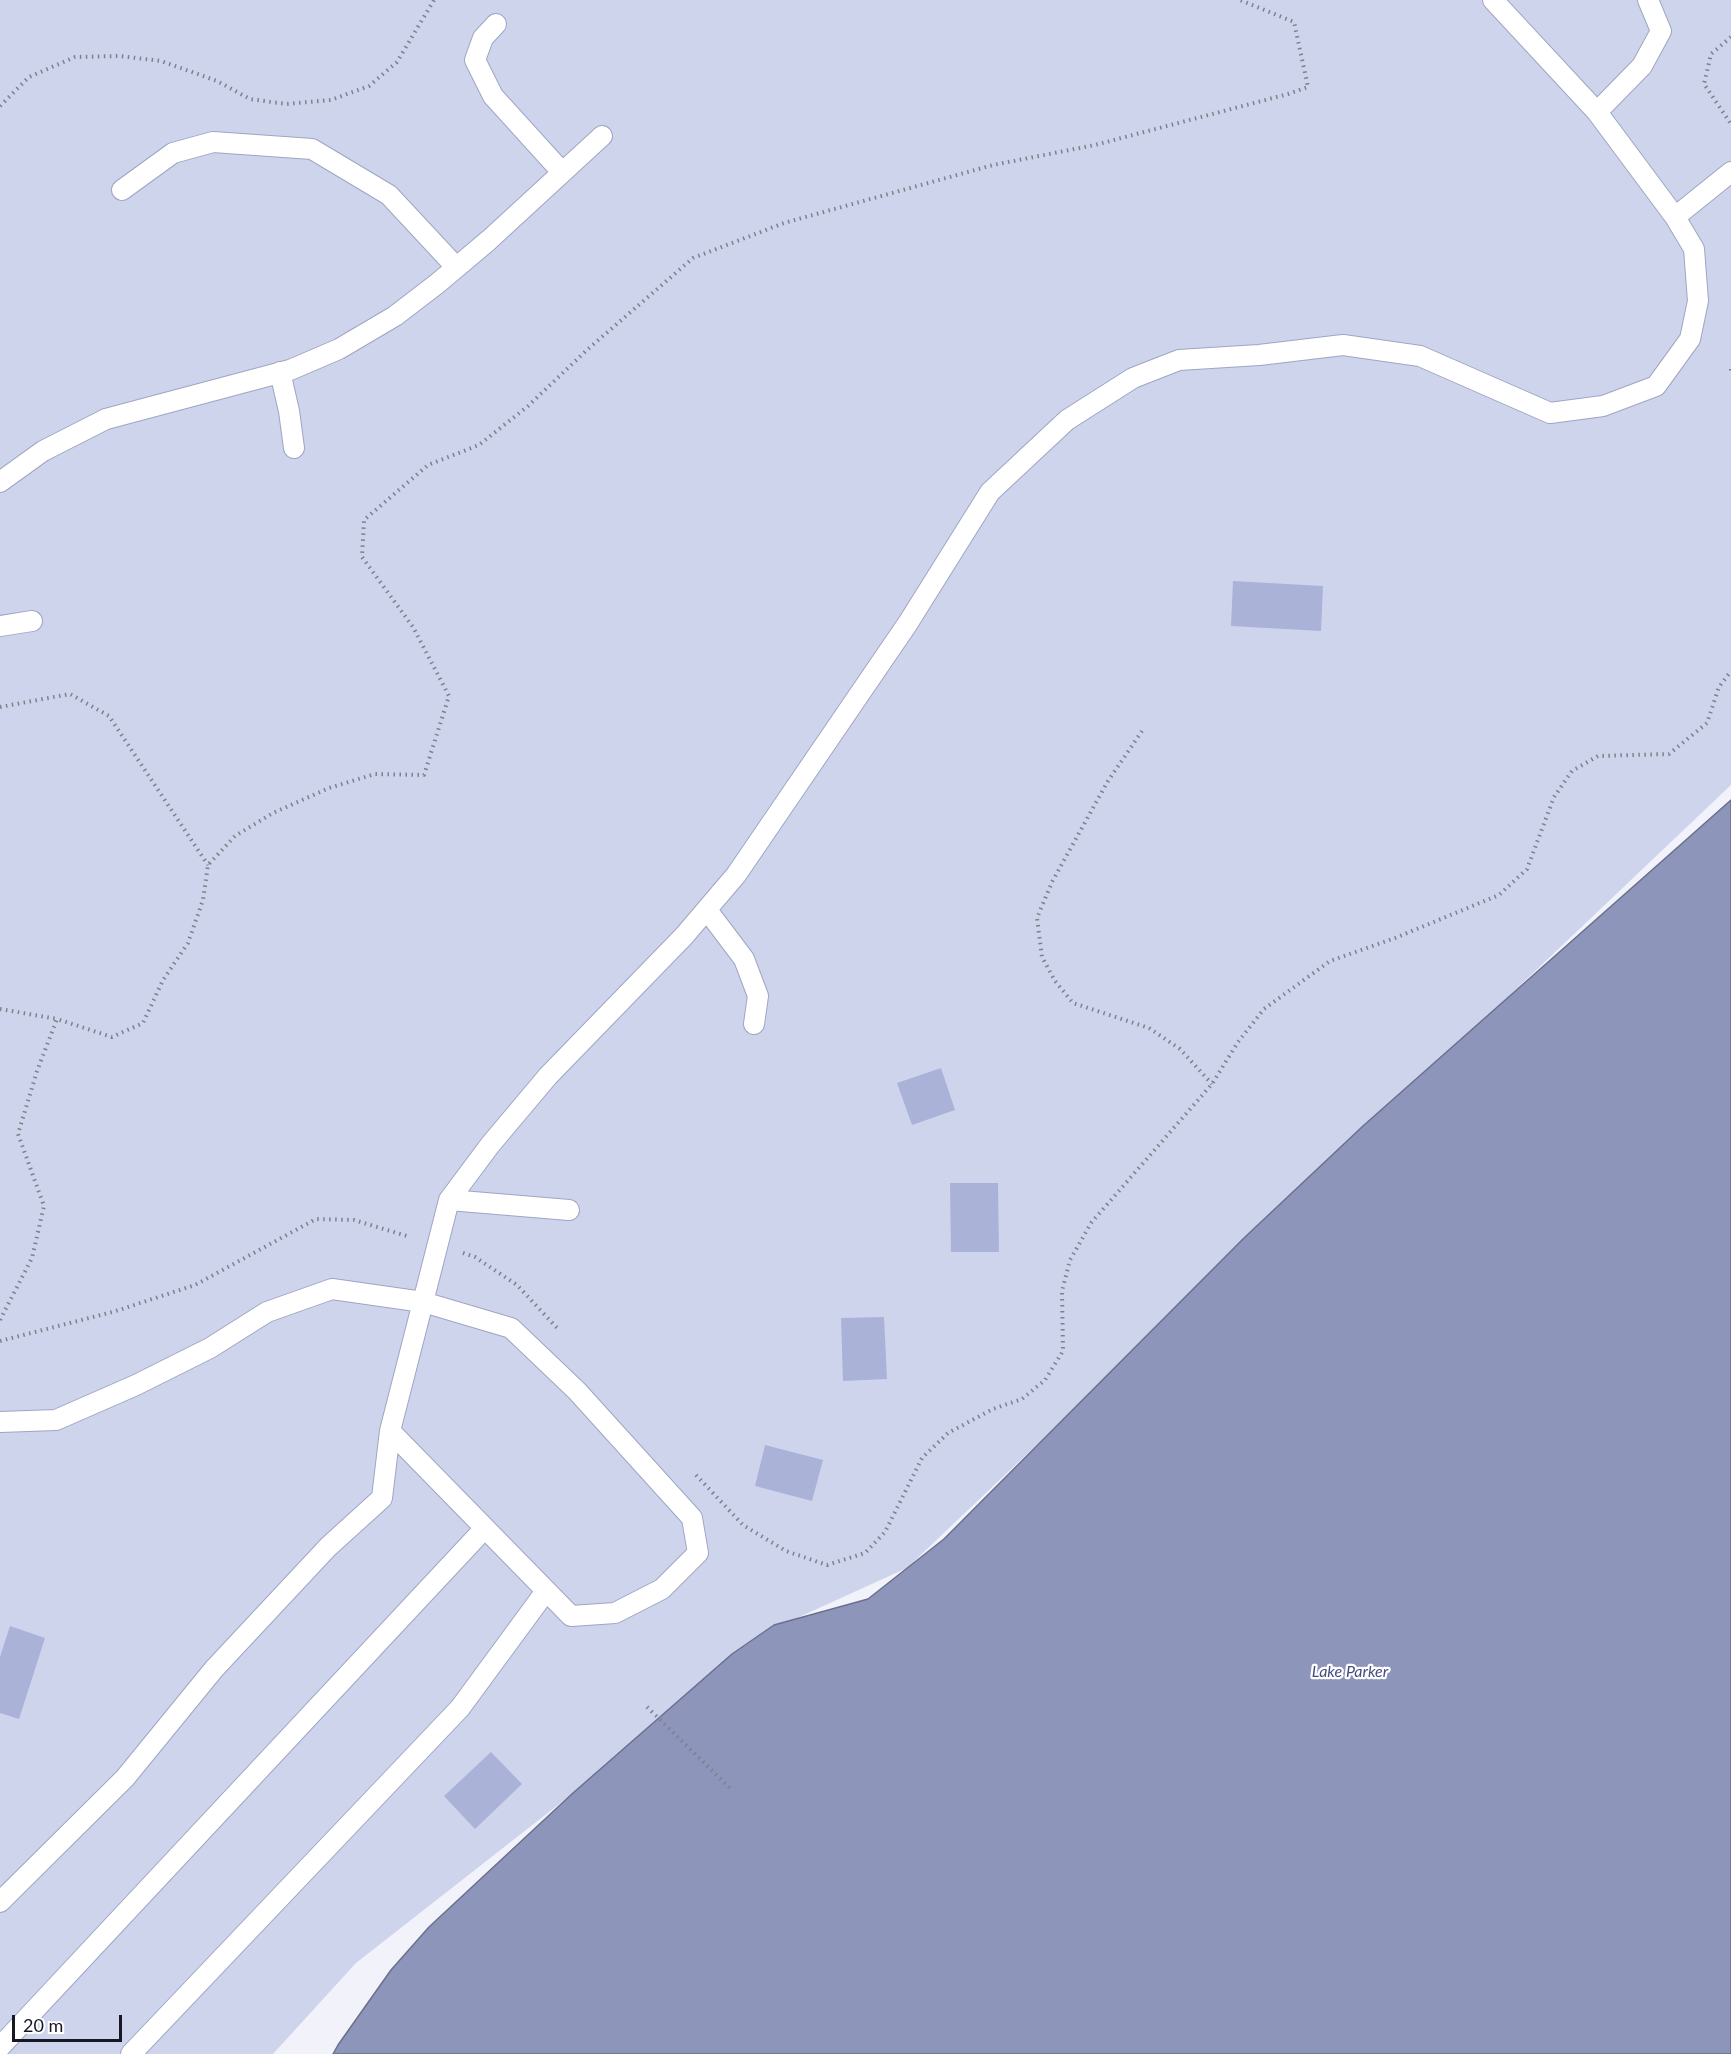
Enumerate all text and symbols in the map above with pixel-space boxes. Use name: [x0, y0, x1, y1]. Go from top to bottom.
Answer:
water label: Lake Parker: [1312, 1662, 1388, 1682]
scale bar: [15, 2003, 124, 2041]
text: 20 m: [23, 2014, 63, 2036]

